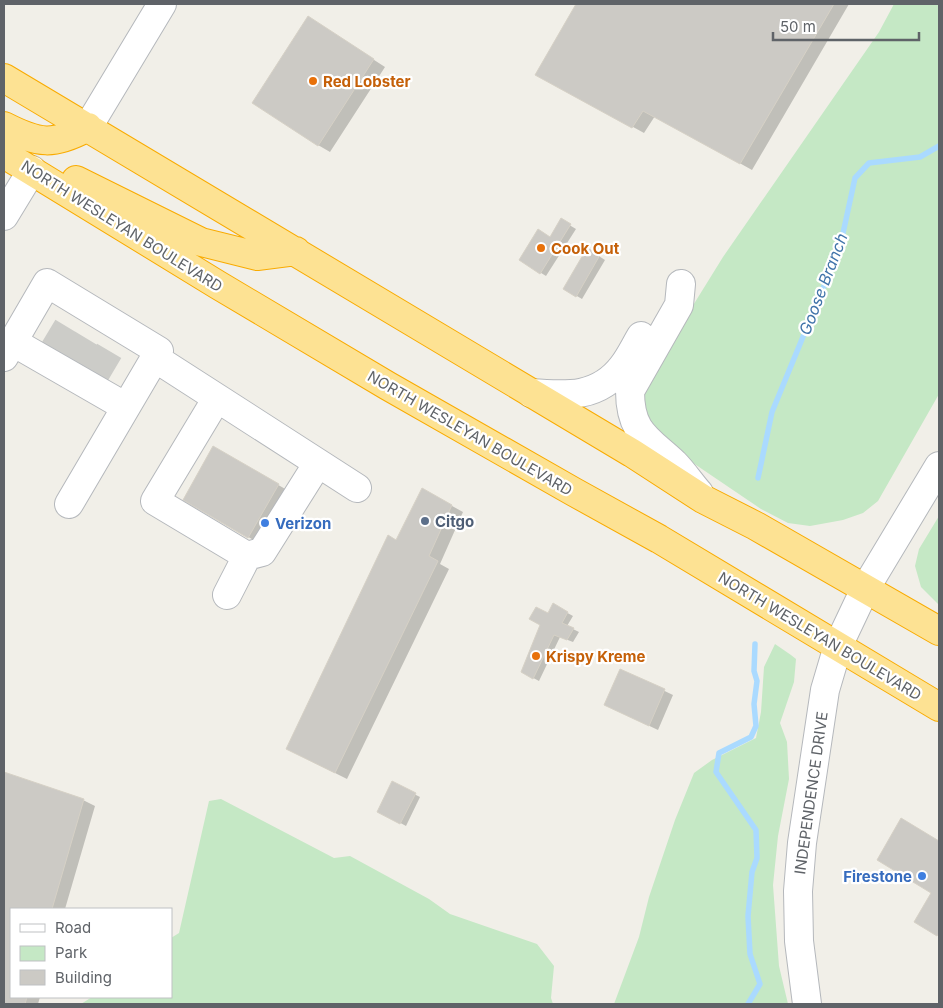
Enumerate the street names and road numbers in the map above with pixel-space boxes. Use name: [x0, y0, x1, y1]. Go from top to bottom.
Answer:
street label: NORTH WESLEYAN BOULEVARD: [18, 156, 226, 296]
street label: NORTH WESLEYAN BOULEVARD: [364, 366, 576, 500]
street label: NORTH WESLEYAN BOULEVARD: [715, 568, 925, 704]
street label: INDEPENDENCE DRIVE: [790, 710, 832, 876]

